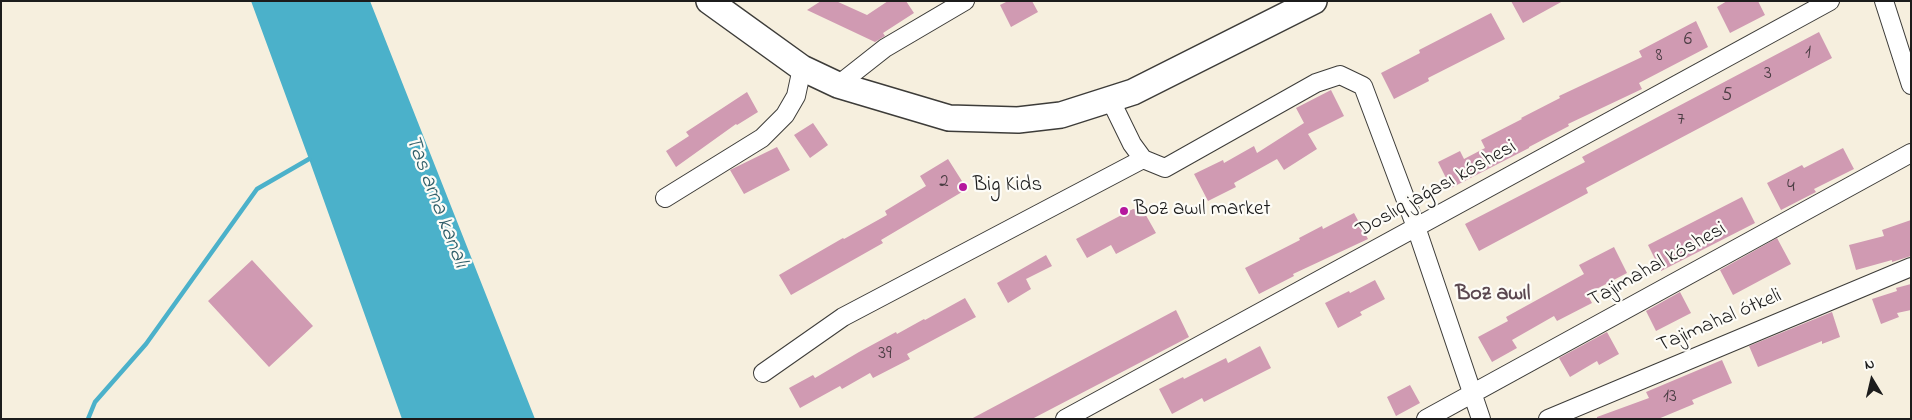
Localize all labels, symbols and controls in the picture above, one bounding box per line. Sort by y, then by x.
house number: 6 [1684,30,1692,52]
house number: 1 [1805,43,1811,65]
house number: 8 [1655,46,1663,68]
house number: 3 [1764,64,1772,86]
house number: 5 [1722,86,1732,108]
house number: 7 [1677,110,1685,132]
water label: Tas arna kanalı [398,132,472,272]
street label: Doslıq jaǵası kóshesi [1353,136,1521,244]
house number: 2 [939,172,949,194]
place label: Big Kids [973,174,1042,200]
house number: 4 [1787,177,1795,199]
marker: Big Kids [957,181,969,193]
place label: Boz awıl market [1134,198,1271,224]
marker: Boz awıl market [1118,205,1130,217]
street label: Tajimahal kóshesi [1585,218,1731,314]
district label: Boz awıl [1456,282,1530,308]
street label: Tajimahal ótkeli [1654,284,1786,360]
house number: 39 [878,344,892,366]
text: N [1863,354,1876,376]
north arrow [1847,355,1897,405]
house number: 13 [1663,387,1677,409]

